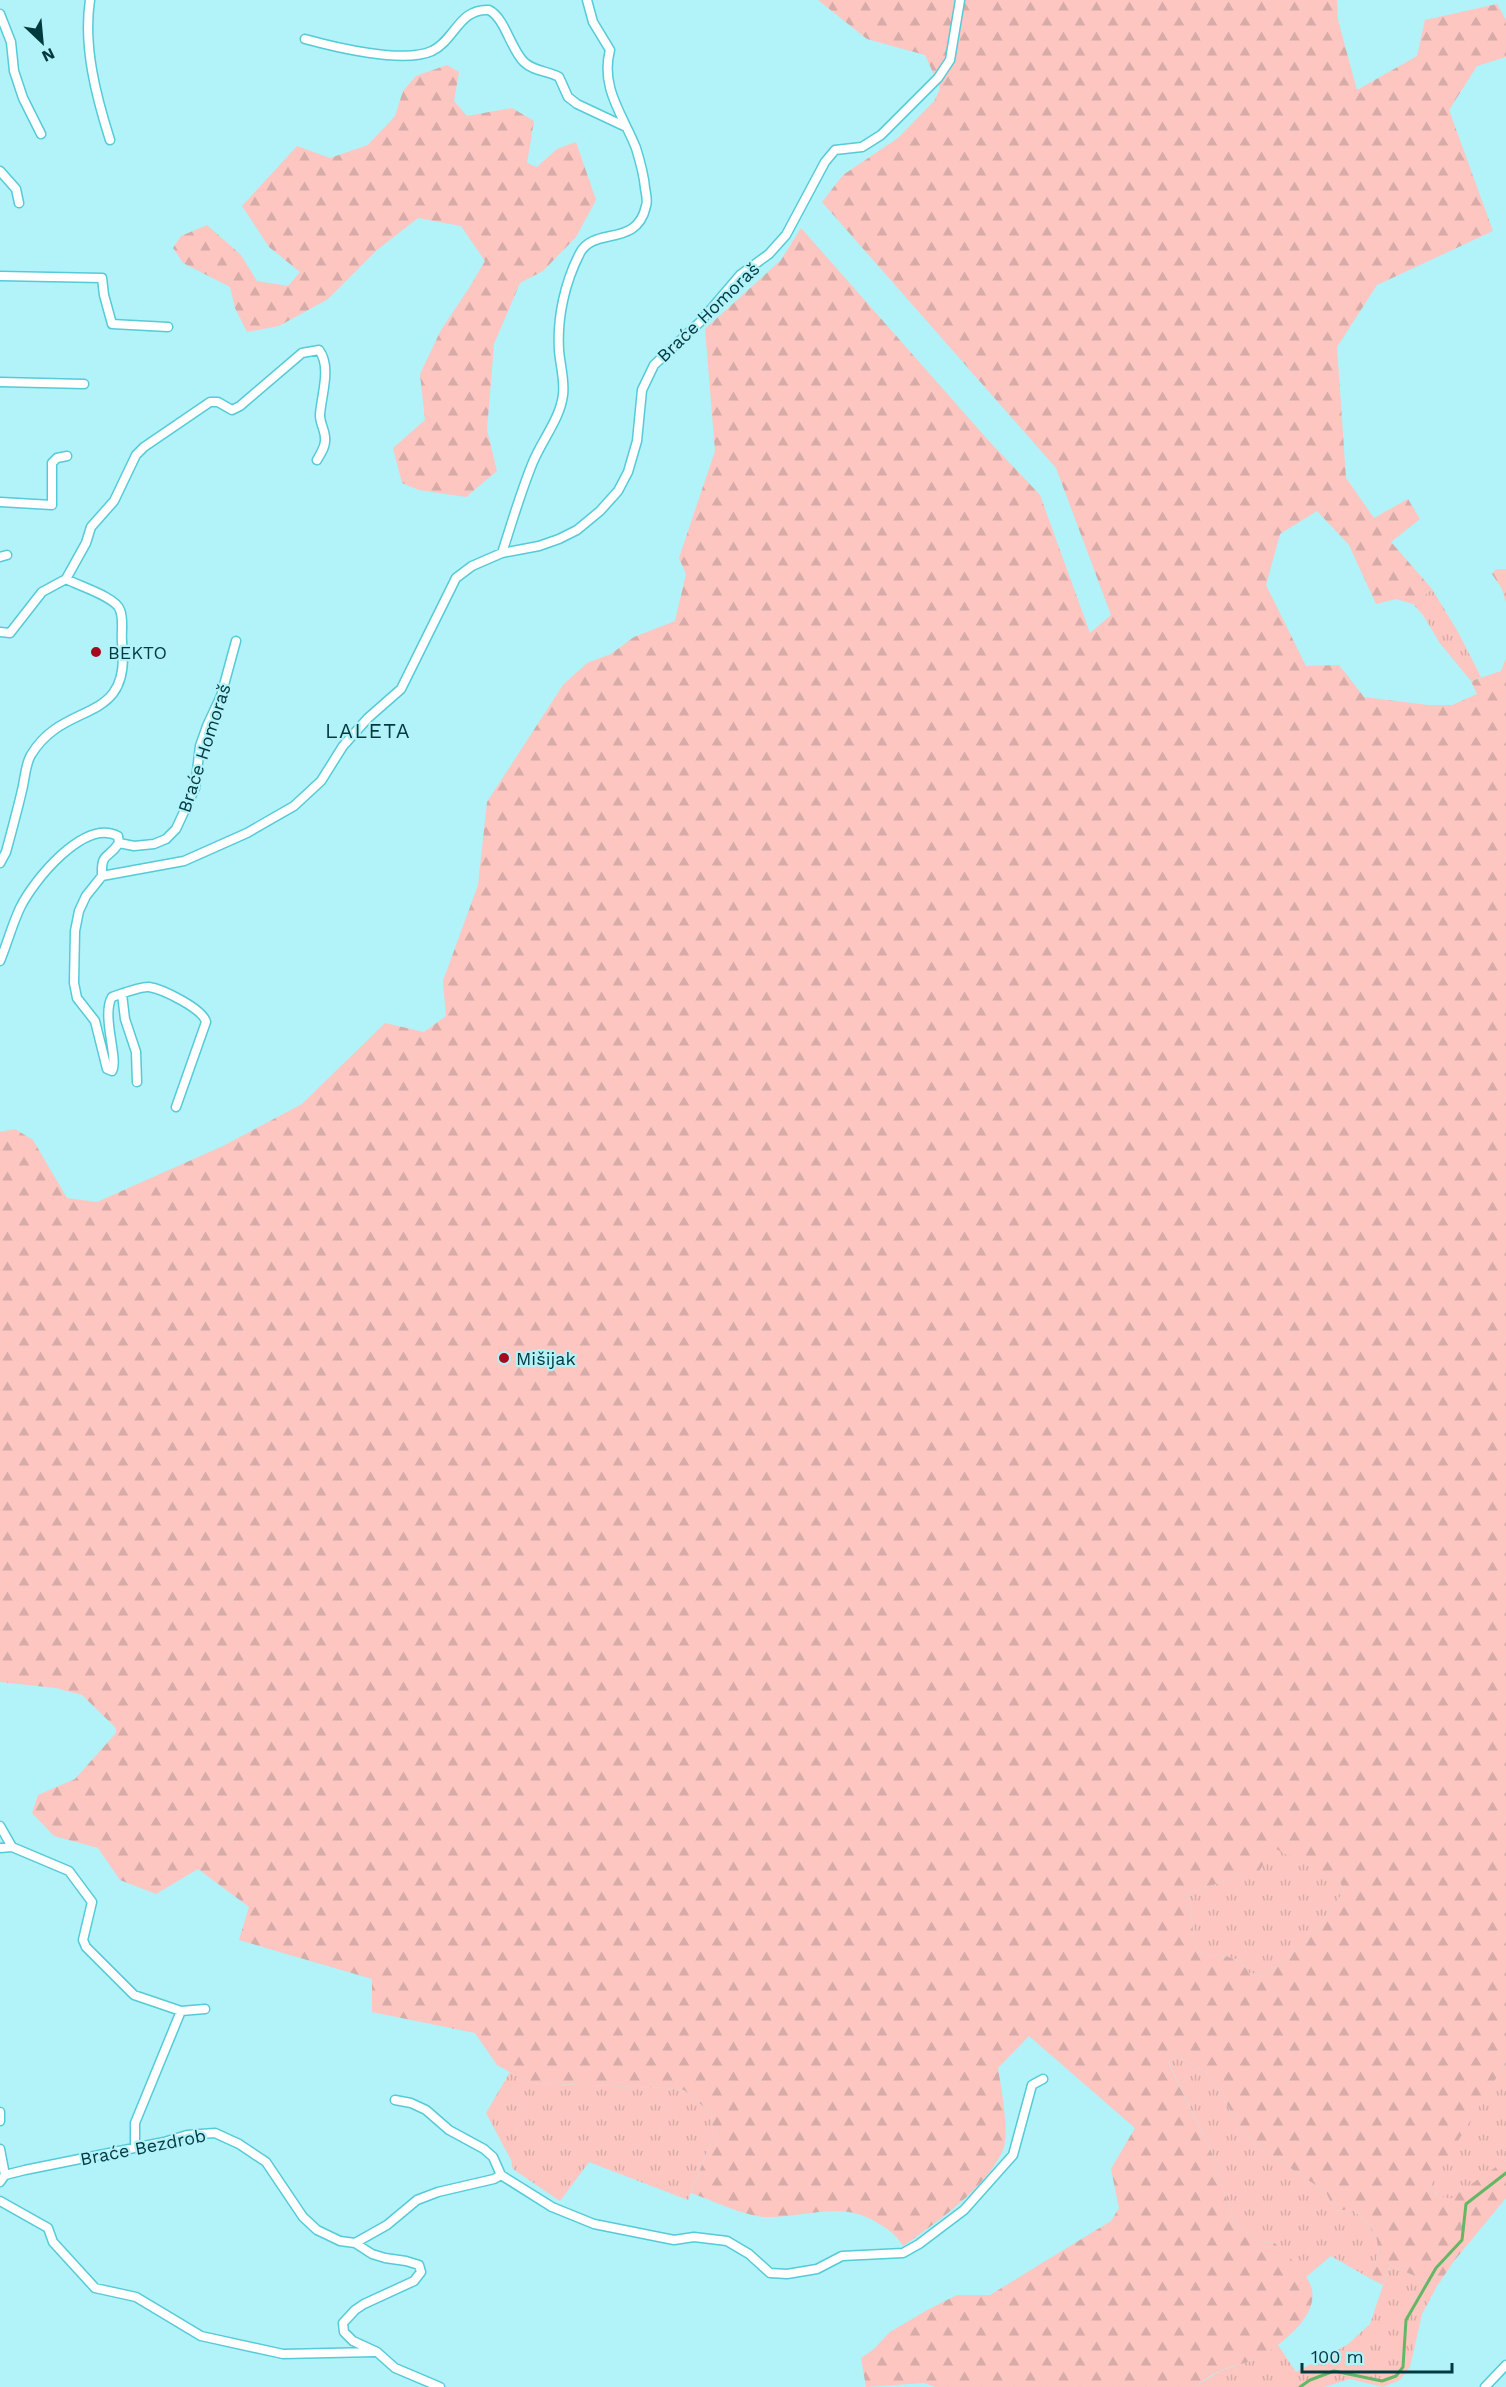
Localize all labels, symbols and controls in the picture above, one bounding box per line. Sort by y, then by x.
north arrow [12,12,72,72]
text: N [39,44,58,66]
street label: Braće Homoraš [652,258,764,366]
place label: BEKTO [108,642,167,663]
marker: BEKTO [89,645,103,659]
street label: Braće Homoraš [173,681,235,815]
district label: LALETA [325,718,411,743]
place label: Mišijak [516,1348,576,1369]
marker: Mišijak [497,1351,511,1365]
street label: Braće Bezdrob [78,2125,208,2169]
scale bar [1302,2336,1452,2374]
text: 100 m [1311,2346,1364,2367]

